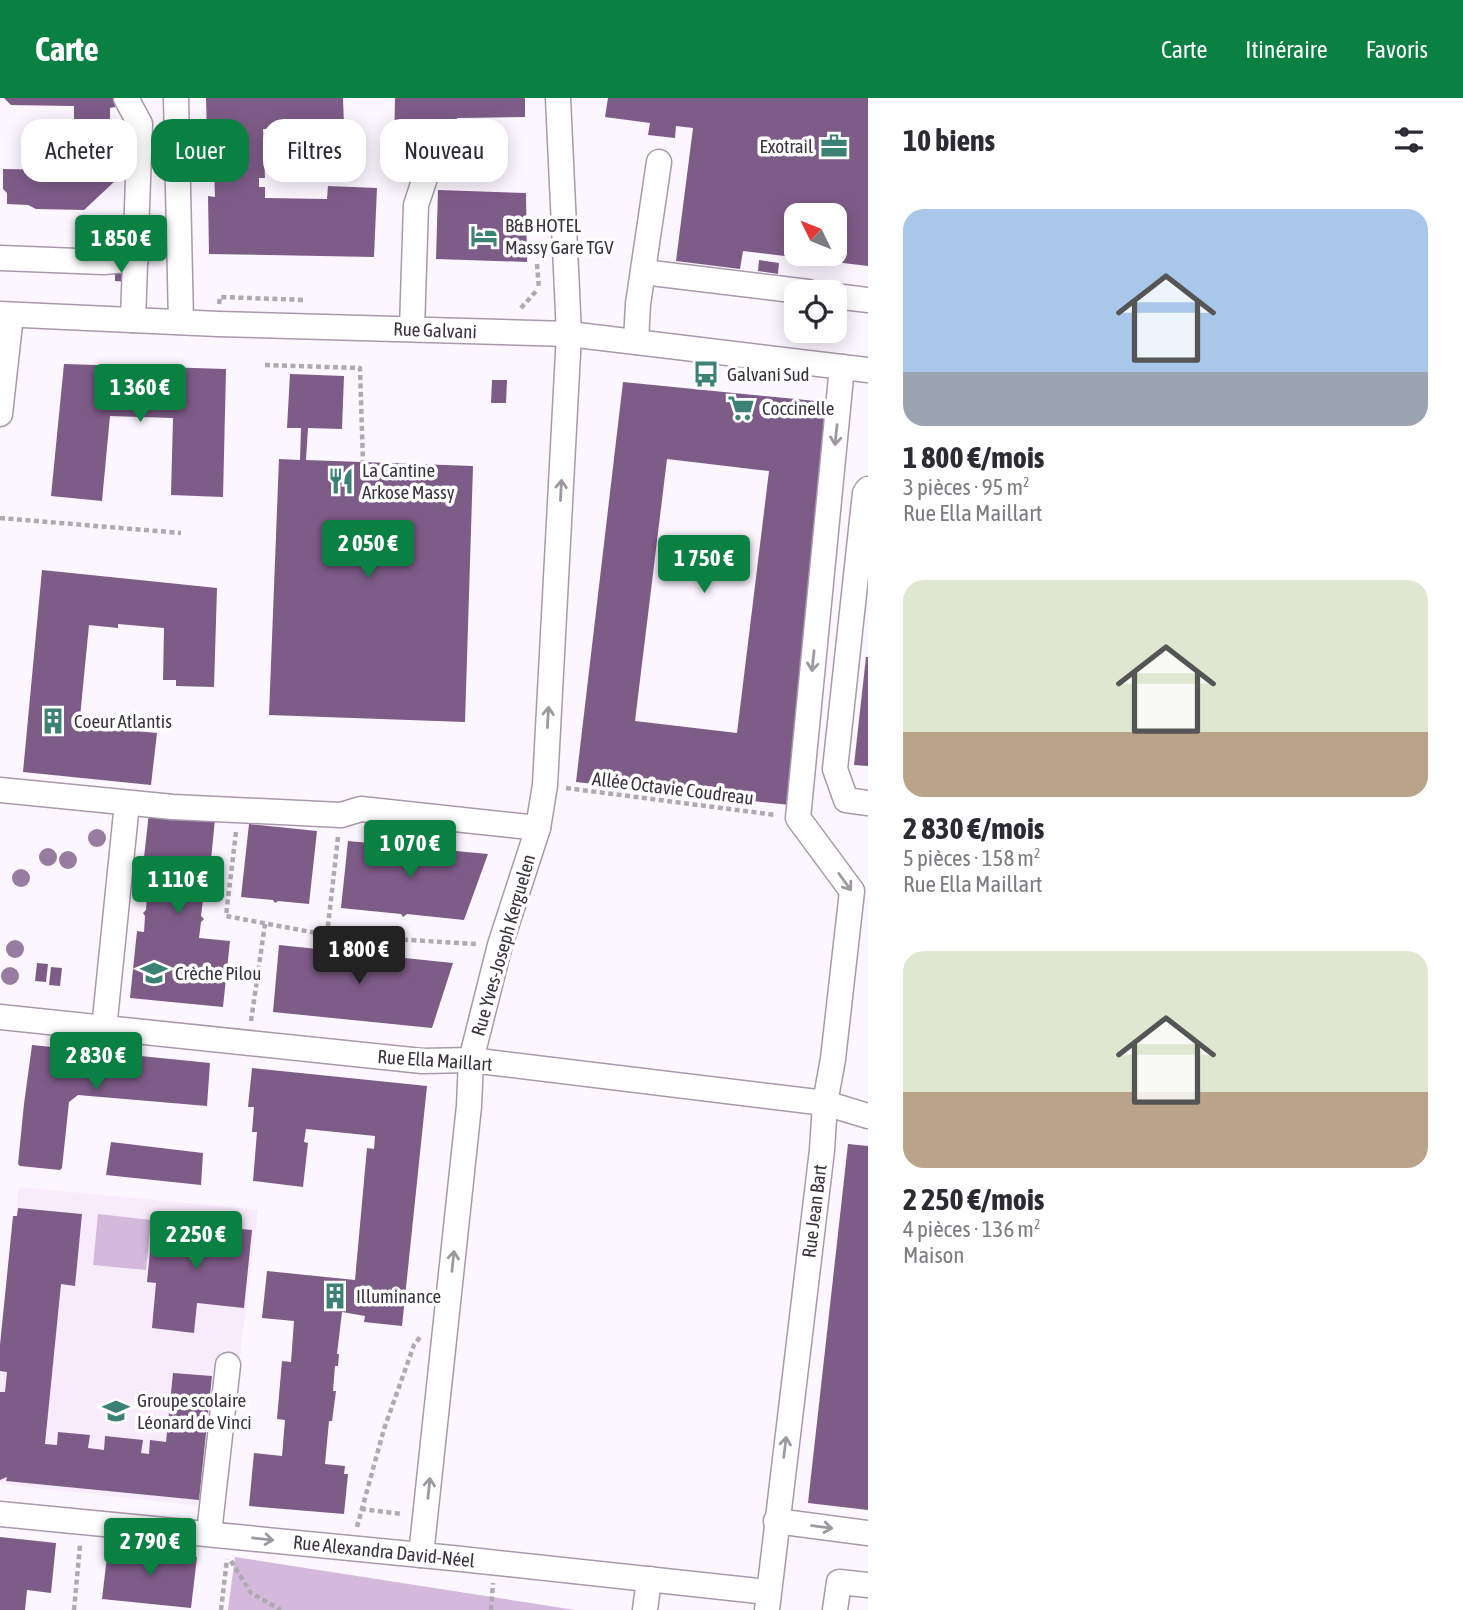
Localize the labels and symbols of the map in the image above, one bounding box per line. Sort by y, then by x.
office icon: Exotrail [819,131,849,161]
place label: Exotrail [760,135,813,157]
north arrow [784,203,847,266]
place label: B&B HOTEL Massy Gare TGV [505,214,614,258]
pin: 1 850 € [56,216,186,275]
hotel icon: B&B HOTEL Massy Gare TGV [469,221,499,251]
street label: Rue Galvani [393,318,477,342]
bus stop icon: Galvani Sud [691,359,721,389]
place label: Galvani Sud [727,363,810,385]
pin: 1 360 € [75,364,205,424]
supermarket icon: Coccinelle [726,393,756,423]
place label: Coccinelle [762,397,834,419]
one-way arrow [829,423,842,445]
place label: La Cantine Arkose Massy [362,459,455,503]
restaurant icon: La Cantine Arkose Massy [326,466,356,496]
one-way arrow [554,478,567,501]
pin: 2 050 € [303,520,433,580]
pin: 1 750 € [639,536,769,595]
one-way arrow [807,649,820,672]
building icon: Coeur Atlantis [38,706,68,736]
one-way arrow [542,706,555,729]
place label: Coeur Atlantis [74,710,172,732]
street label: Allée Octavie Coudreau [591,767,755,809]
pin: 1 070 € [345,820,475,880]
street label: Rue Yves-Joseph Kerguelen [467,852,539,1038]
pin: 1 110 € [113,856,243,916]
one-way arrow [838,872,852,891]
pin: 1 800 € [294,926,424,986]
school or university icon: Crèche Pilou [139,958,169,988]
place label: Crèche Pilou [175,962,261,984]
pin: 2 830 € [31,1032,161,1092]
street label: Rue Ella Maillart [377,1045,493,1075]
street label: Rue Jean Bart [797,1163,831,1259]
pin: 2 250 € [131,1212,261,1271]
one-way arrow [447,1251,460,1273]
building icon: Illuminance [320,1281,350,1311]
place label: Illuminance [356,1285,441,1307]
place label: Groupe scolaire Léonard de Vinci [137,1389,252,1433]
school or university icon: Groupe scolaire Léonard de Vinci [101,1396,131,1426]
one-way arrow [779,1436,792,1459]
one-way arrow [423,1477,436,1500]
pin: 2 790 € [85,1518,215,1578]
one-way arrow [810,1521,833,1534]
street label: Rue Alexandra David-Néel [292,1531,476,1571]
one-way arrow [251,1533,274,1546]

